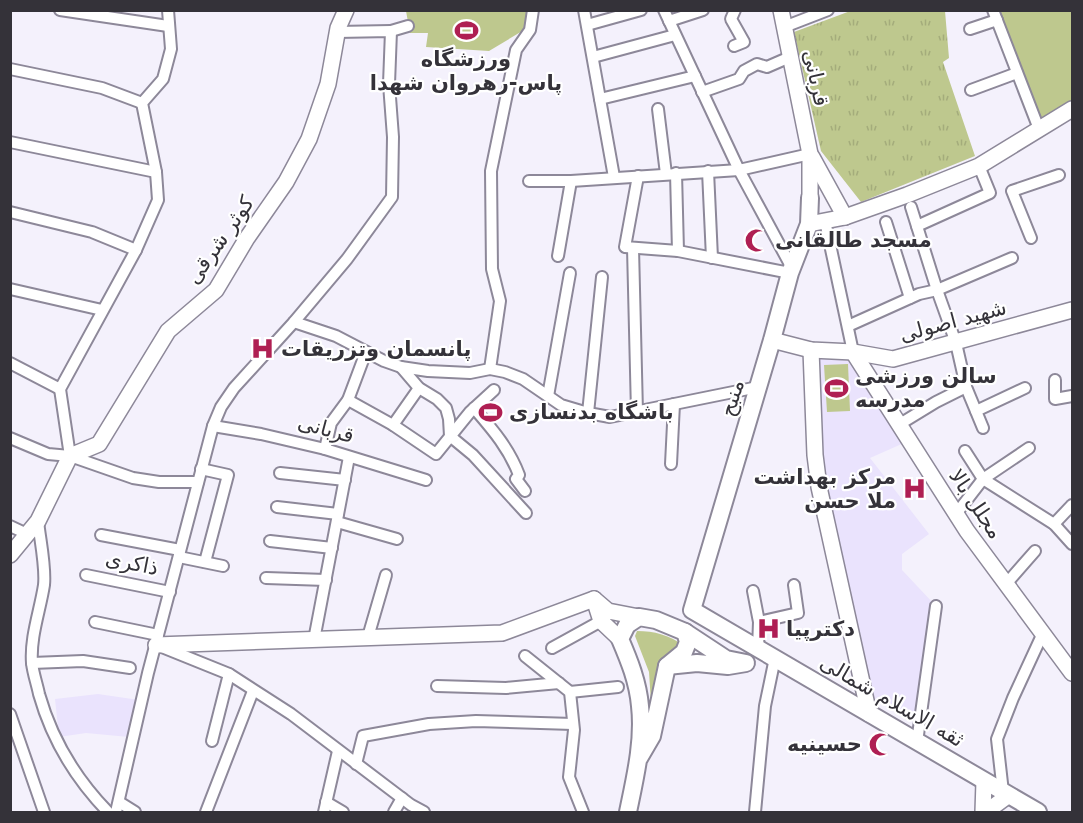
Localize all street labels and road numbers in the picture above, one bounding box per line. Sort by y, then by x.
street label: قربانی [798,48,834,108]
street label: کوثر شرقی [181,191,259,289]
street label: شهید اصولی [897,295,1009,347]
street label: منبح [715,377,749,419]
street label: قربانی [295,410,357,448]
street label: مجلل بالا [944,465,1008,543]
street label: ذاکری [104,546,160,580]
street label: ثقه الاسلام شمالی [816,650,968,752]

